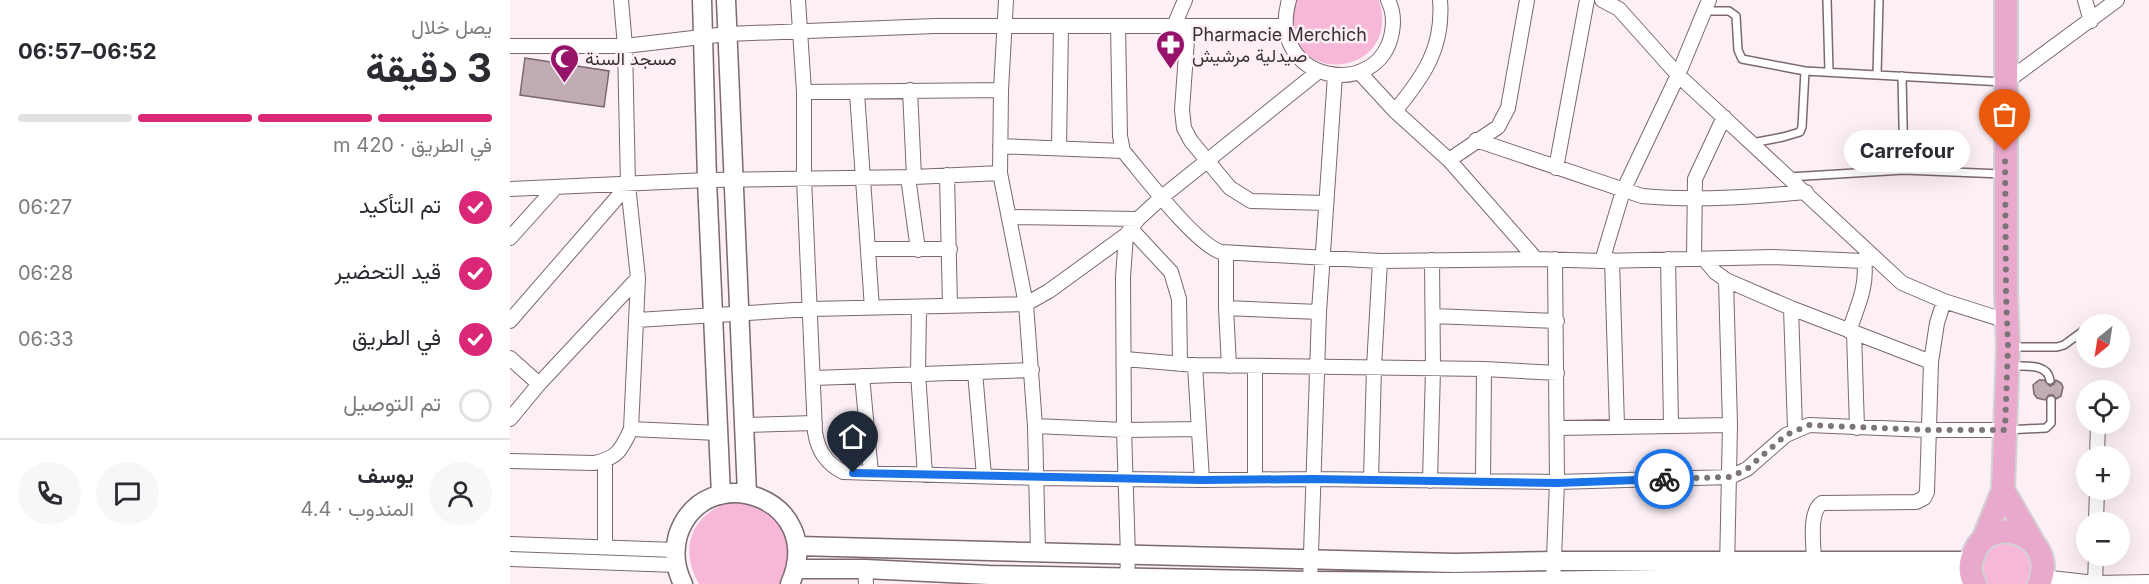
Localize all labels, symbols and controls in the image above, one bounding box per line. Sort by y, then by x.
text: يصل خلال [411,15,492,39]
place label: Pharmacie Merchich صيدلية مرشيش [1192,24,1367,67]
pharmacy icon: Pharmacie Merchich صيدلية مرشيش [1155,28,1187,70]
text: 06:52–06:57 [18,38,157,64]
mosque icon: مسجد السنة [548,42,580,84]
text: 3 دقيقة [366,44,492,91]
place label: مسجد السنة [585,48,677,69]
pin [1979,89,2030,151]
icon: bag [1988,98,2021,131]
callout: Carrefour [1843,130,1969,172]
text: في الطريق · 420 m [333,133,492,157]
text: Carrefour [1860,139,1954,163]
icon: check [459,191,492,224]
text: تم التأكيد [359,192,441,218]
text: 06:27 [18,195,72,219]
icon: check [459,257,492,290]
text: قيد التحضير [335,258,441,284]
text: 06:28 [18,261,73,285]
north arrow [2076,314,2130,368]
map controls [2076,314,2130,566]
icon: check [459,323,492,356]
text: في الطريق [352,324,441,350]
text: 06:33 [18,327,74,351]
button: locate [2076,380,2130,434]
text: تم التوصيل [343,390,441,416]
pin [827,411,878,473]
icon: home [836,420,869,453]
button: + [2076,446,2130,500]
courier [1634,449,1694,509]
button: phone [18,462,81,525]
button: chat [96,462,159,525]
text: يوسف [358,462,414,488]
button: person [429,462,492,525]
icon: bike [1648,463,1681,496]
text: المندوب · 4.4 [300,497,414,521]
button: − [2076,512,2130,566]

